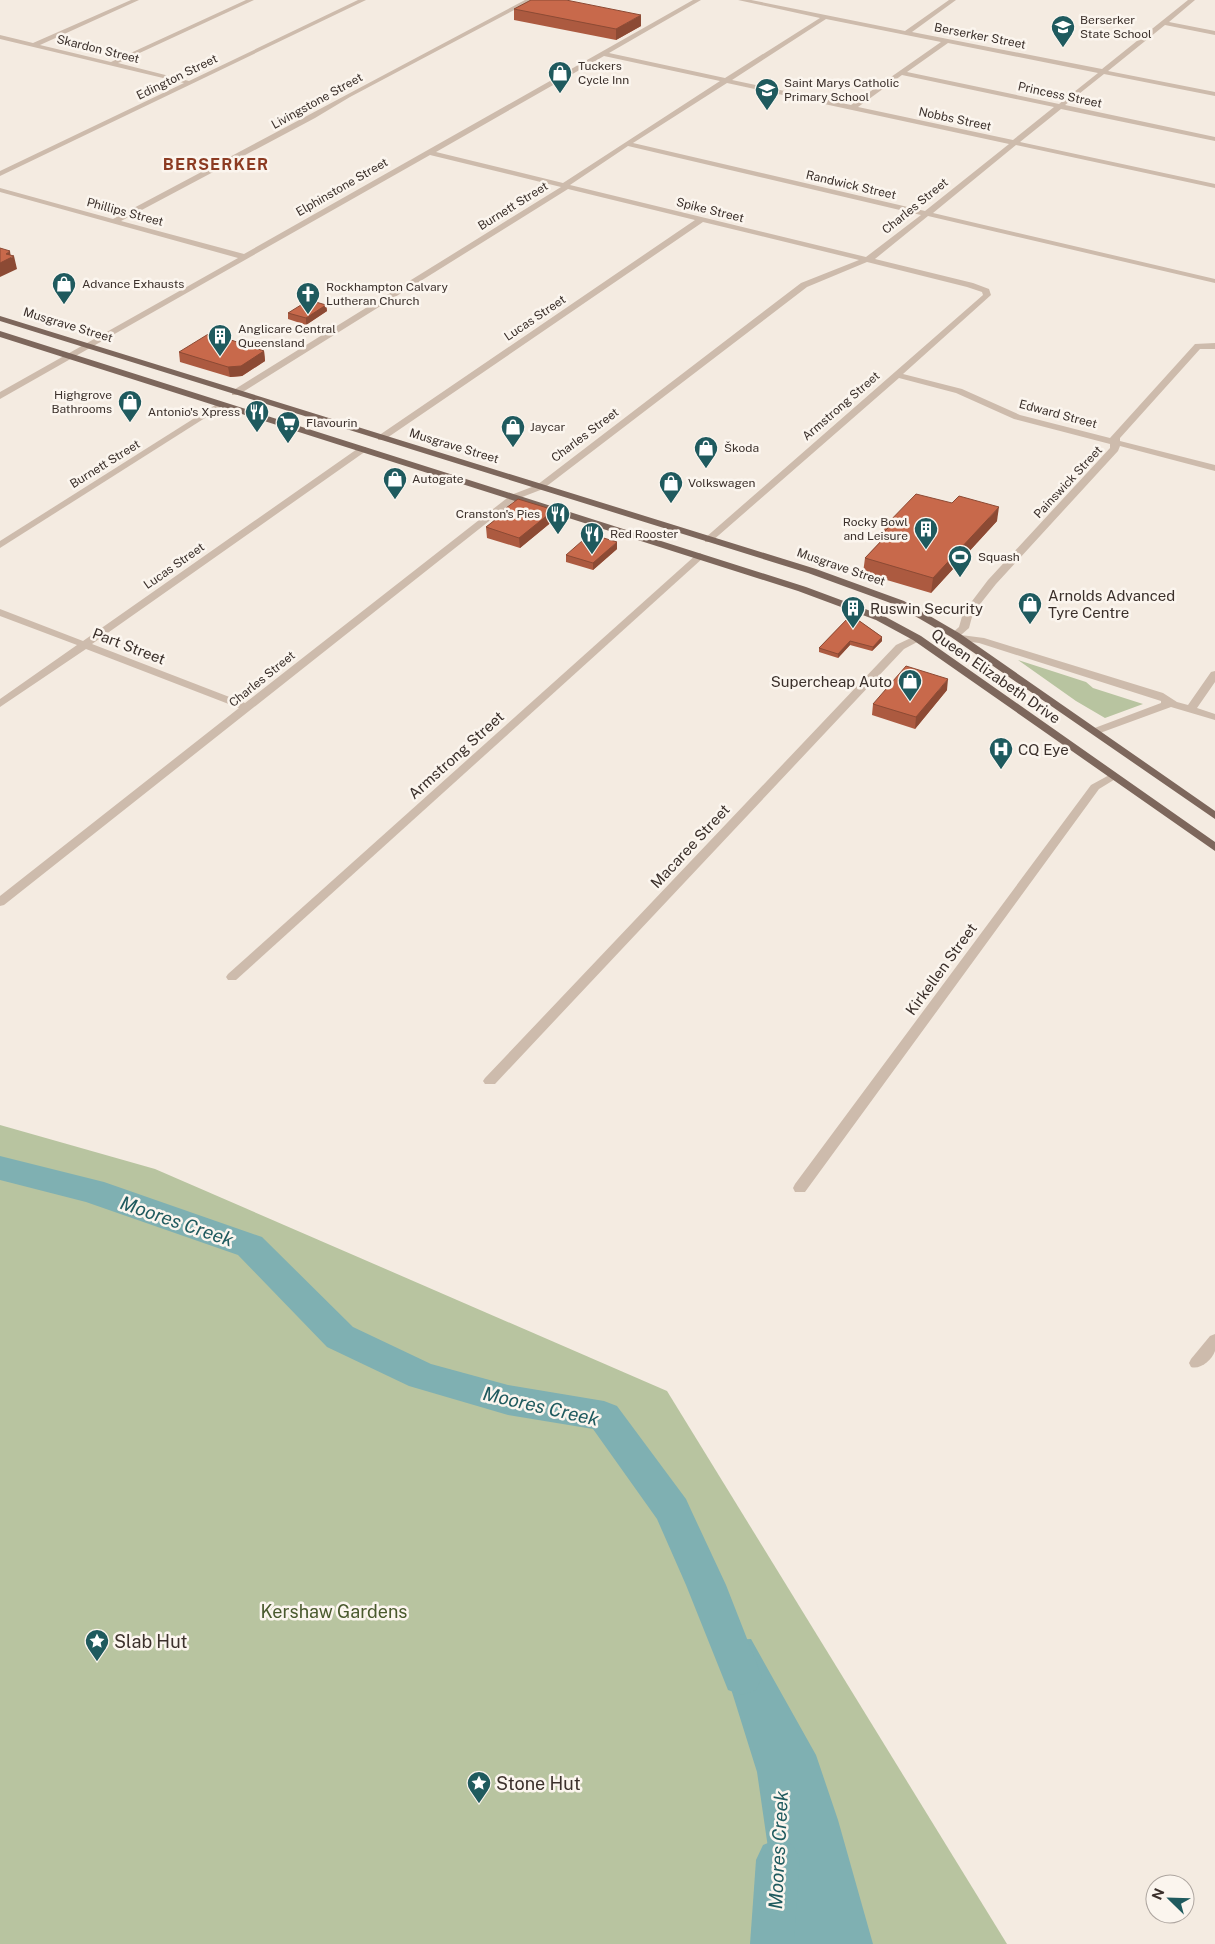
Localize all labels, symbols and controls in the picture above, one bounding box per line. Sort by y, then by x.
place label: Berserker State School [1080,13,1152,41]
school or university icon: Berserker State School [1050,14,1076,48]
street label: Berserker Street [933,20,1027,52]
street label: Skardon Street [55,32,141,66]
street label: Edington Street [134,51,220,103]
place label: Tuckers Cycle Inn [578,59,629,87]
shop icon: Tuckers Cycle Inn [547,60,573,94]
street label: Livingstone Street [269,70,365,132]
place label: Saint Marys Catholic Primary School [784,76,899,104]
school or university icon: Saint Marys Catholic Primary School [754,77,780,111]
street label: Princess Street [1017,79,1104,111]
street label: Nobbs Street [917,104,993,134]
district label: BERSERKER [163,155,269,174]
street label: Elphinstone Street [294,155,391,219]
street label: Randwick Street [805,168,898,202]
street label: Charles Street [879,175,951,237]
street label: Burnett Street [475,179,551,233]
street label: Phillips Street [85,195,165,229]
street label: Spike Street [675,195,746,225]
shop icon: Advance Exhausts [51,271,77,305]
place label: Advance Exhausts [82,277,184,291]
place label: Rockhampton Calvary Lutheran Church [326,280,448,308]
church icon: Rockhampton Calvary Lutheran Church [295,281,321,315]
street label: Lucas Street [502,292,569,344]
street label: Musgrave Street [22,305,115,345]
place label: Anglicare Central Queensland [238,322,336,350]
building icon: Anglicare Central Queensland [207,323,233,357]
street label: Armstrong Street [799,368,883,443]
place label: Highgrove Bathrooms [51,388,112,416]
shop icon: Highgrove Bathrooms [117,389,143,423]
street label: Edward Street [1017,397,1099,431]
restaurant icon: Antonio's Xpress [244,399,270,433]
place label: Antonio's Xpress [148,405,240,419]
street label: Charles Street [549,405,622,465]
supermarket icon: Flavourin [275,410,301,444]
shop icon: Jaycar [500,414,526,448]
place label: Flavourin [306,416,358,430]
place label: Jaycar [530,420,565,434]
street label: Musgrave Street [408,426,501,466]
shop icon: Škoda [693,435,719,469]
street label: Burnett Street [67,437,143,491]
place label: Škoda [724,441,759,455]
street label: Painswick Street [1031,443,1105,521]
shop icon: Autogate [382,466,408,500]
shop icon: Volkswagen [658,470,684,504]
place label: Autogate [412,472,464,486]
place label: Volkswagen [688,476,755,490]
restaurant icon: Cranston's Pies [545,501,571,535]
place label: Cranston's Pies [456,507,540,521]
place label: Rocky Bowl and Leisure [843,515,908,543]
building icon: Rocky Bowl and Leisure [913,516,939,550]
restaurant icon: Red Rooster [579,521,605,555]
place label: Red Rooster [610,527,678,541]
street label: Lucas Street [141,540,207,592]
sports icon: Squash [947,544,973,578]
street label: Musgrave Street [795,545,887,589]
place label: Squash [978,550,1020,564]
place label: Arnolds Advanced Tyre Centre [1048,587,1175,621]
shop icon: Arnolds Advanced Tyre Centre [1017,591,1043,625]
building icon: Ruswin Security [840,595,866,629]
place label: Ruswin Security [870,600,983,617]
street label: Part Street [90,624,168,668]
street label: Queen Elizabeth Drive [928,625,1064,727]
street label: Charles Street [226,648,298,710]
shop icon: Supercheap Auto [897,668,923,702]
place label: Supercheap Auto [771,673,892,690]
street label: Armstrong Street [405,708,507,802]
hospital icon: CQ Eye [988,736,1014,770]
place label: CQ Eye [1018,741,1069,758]
street label: Macaree Street [647,801,733,891]
street label: Kirkellen Street [902,920,980,1018]
water label: Moores Creek [117,1191,237,1251]
water label: Moores Creek [481,1382,602,1430]
park label: Kershaw Gardens [261,1601,407,1622]
place icon: Slab Hut [84,1628,110,1662]
place label: Slab Hut [114,1631,188,1652]
place icon: Stone Hut [466,1770,492,1804]
place label: Stone Hut [496,1773,581,1794]
water label: Moores Creek [764,1790,792,1910]
north arrow [1145,1874,1195,1924]
text: N [1149,1886,1168,1902]

